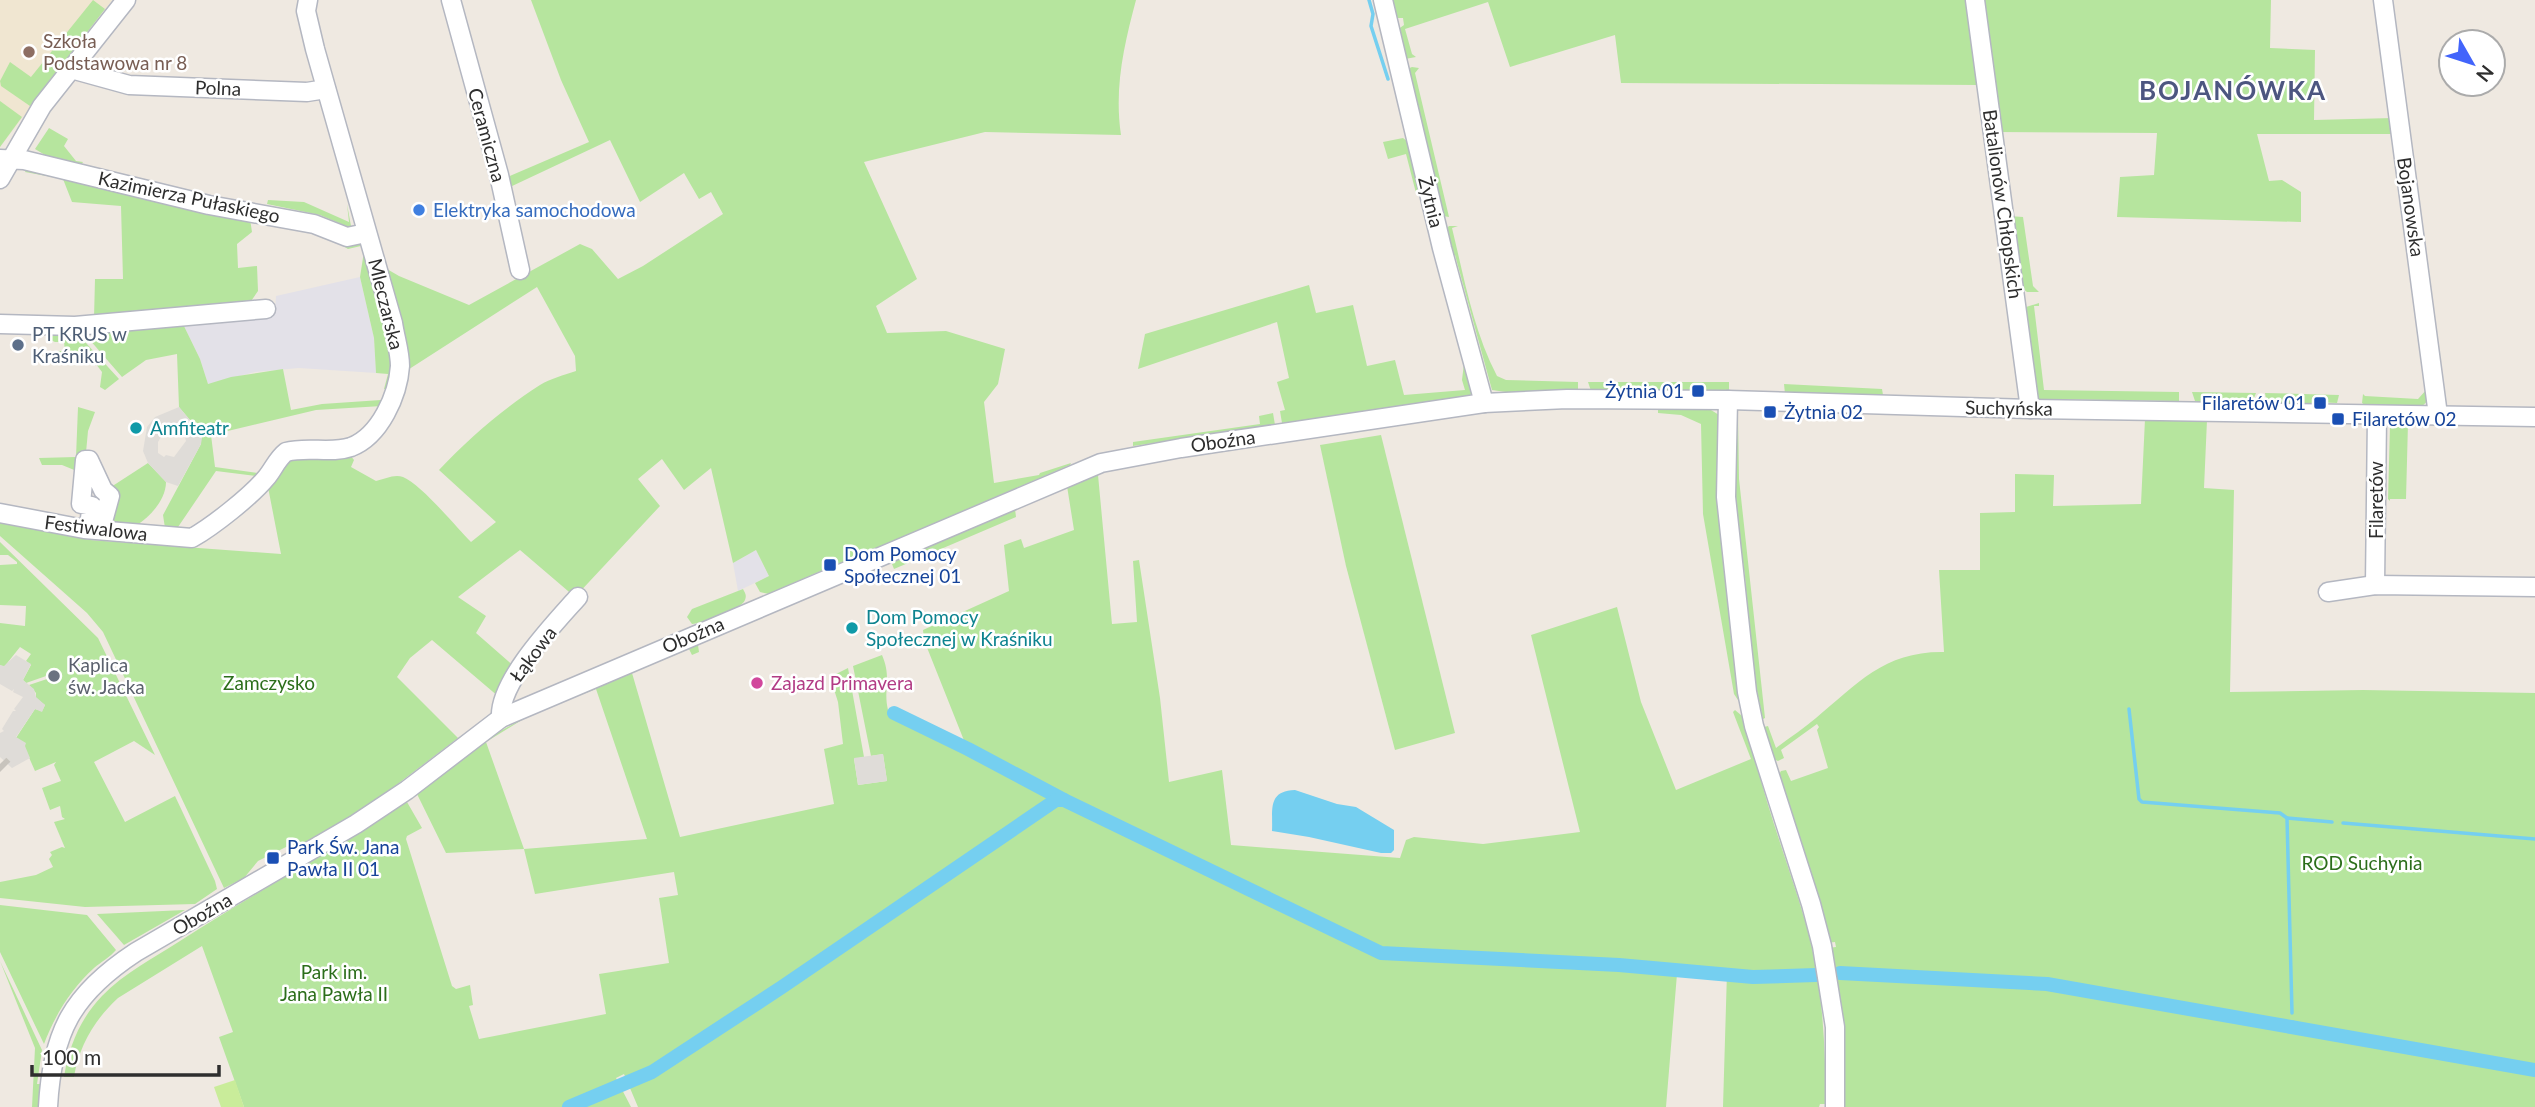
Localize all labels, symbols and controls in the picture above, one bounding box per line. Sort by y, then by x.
north arrow [2437,28,2507,98]
place label: Szkoła Podstawowa nr 8 [43,29,187,74]
marker: Szkoła Podstawowa nr 8 [21,44,37,60]
text: N [2472,61,2499,87]
district label: BOJANÓWKA [2139,74,2327,106]
street label: Polna [195,75,242,100]
street label: Ceramiczna [464,85,511,185]
street label: Batalionów Chłopskich [1979,108,2028,300]
street label: Bojanowska [2393,156,2430,258]
street label: Kazimierza Pułaskiego [96,166,282,227]
street label: Żytnia [1414,174,1449,230]
place label: Elektryka samochodowa [433,198,636,221]
marker: Elektryka samochodowa [411,202,427,218]
street label: Mleczarska [364,256,409,352]
place label: PT KRUS w Kraśniku [32,322,127,367]
marker: PT KRUS w Kraśniku [10,337,26,353]
place label: Żytnia 01 [1605,379,1684,402]
marker: Żytnia 01 [1690,383,1706,399]
place label: Filaretów 01 [2201,391,2306,414]
street label: Suchyńska [1965,395,2053,420]
marker: Filaretów 01 [2312,395,2328,411]
place label: Żytnia 02 [1784,400,1863,423]
marker: Żytnia 02 [1762,404,1778,420]
place label: Filaretów 02 [2352,407,2457,430]
marker: Filaretów 02 [2330,411,2346,427]
place label: Amfiteatr [150,416,229,439]
marker: Amfiteatr [128,420,144,436]
street label: Oboźna [1189,425,1257,456]
street label: Filaretów [2364,461,2387,539]
street label: Festiwalowa [43,510,149,545]
place label: Dom Pomocy Społecznej 01 [844,542,961,587]
marker: Dom Pomocy Społecznej 01 [822,557,838,573]
place label: Dom Pomocy Społecznej w Kraśniku [866,605,1053,650]
street label: Oboźna [658,611,727,658]
marker: Dom Pomocy Społecznej w Kraśniku [844,620,860,636]
street label: Łąkowa [504,621,561,686]
place label: Kaplica św. Jacka [68,653,145,698]
marker: Kaplica św. Jacka [46,668,62,684]
park label: Zamczysko [223,671,315,694]
place label: Zajazd Primavera [771,671,913,694]
marker: Zajazd Primavera [749,675,765,691]
place label: Park Św. Jana Pawła II 01 [287,835,399,880]
marker: Park Św. Jana Pawła II 01 [265,850,281,866]
park label: ROD Suchynia [2302,851,2422,874]
street label: Oboźna [168,887,236,940]
park label: Park im. Jana Pawła II [280,960,388,1005]
scale bar [32,1034,219,1078]
text: 100 m [42,1044,101,1069]

